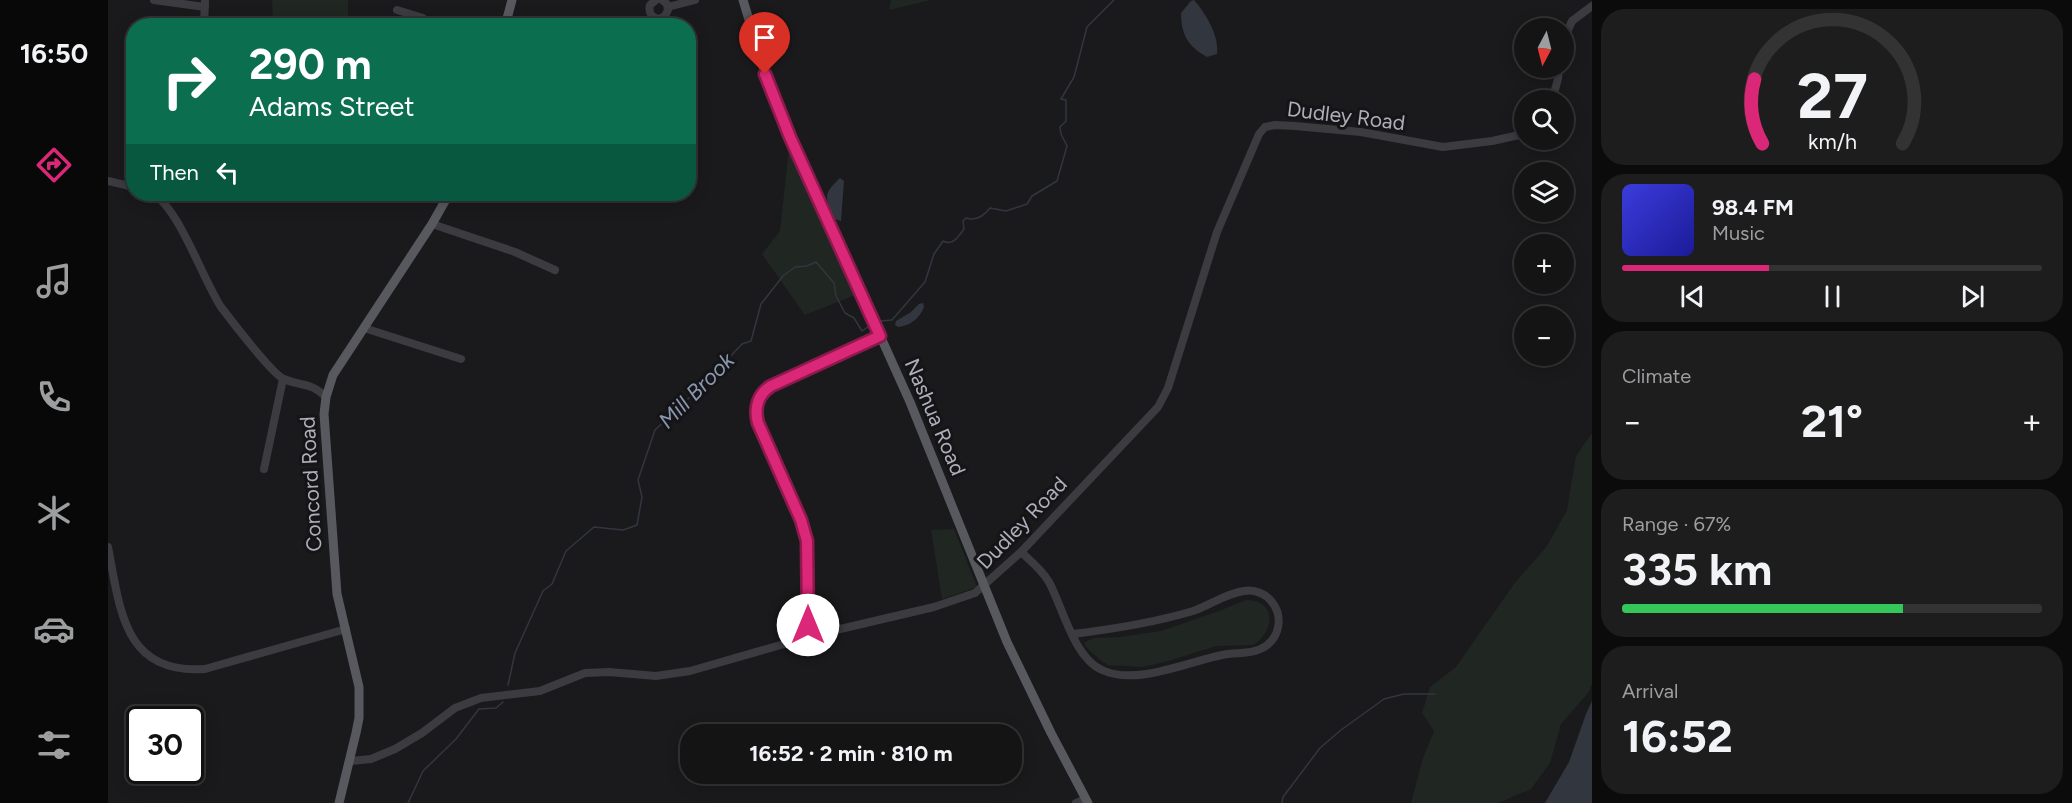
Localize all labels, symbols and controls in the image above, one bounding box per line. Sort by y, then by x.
pin [739,12,790,74]
north arrow [1514,18,1574,78]
map controls [1514,18,1574,366]
icon: arrive [748,21,781,54]
text: 16:50 [20,37,88,70]
text: 290 m [249,39,372,90]
icon: right [150,42,228,120]
text: 27 [1797,59,1867,134]
text: Adams Street [249,90,415,123]
button: search [1514,90,1574,150]
street label: Dudley Road [1286,96,1407,135]
text: km/h [1808,129,1856,154]
icon: directions [33,144,75,186]
icon: left [211,156,244,189]
text: Then [150,159,199,186]
button: layers [1514,162,1574,222]
text: 98.4 FM [1712,194,1794,221]
text: Music [1712,221,1765,245]
button: + [1514,234,1574,294]
icon: music [33,260,75,302]
icon: previous [1676,280,1709,313]
icon: pause [1816,280,1849,313]
icon: next [1956,280,1989,313]
button: − [1514,306,1574,366]
water label: Mill Brook [653,346,741,434]
street label: Nashua Road [900,355,971,479]
text: Climate [1622,364,1691,388]
icon: phone [33,376,75,418]
text: 21° [1801,394,1863,448]
text: − [1622,402,1643,441]
text: + [2021,402,2042,441]
street label: Concord Road [294,416,327,552]
street label: Dudley Road [971,471,1072,574]
icon: climate [33,492,75,534]
text: Range · 67% [1622,512,1731,536]
text: 335 km [1622,542,1772,596]
position arrow [776,593,840,657]
icon: car [33,608,75,650]
text: Arrival [1622,679,1678,703]
speed limit sign: 30 [126,706,204,784]
text: 16:52 [1622,709,1733,763]
icon: filters [33,724,75,766]
text: 16:52 · 2 min · 810 m [749,740,953,767]

